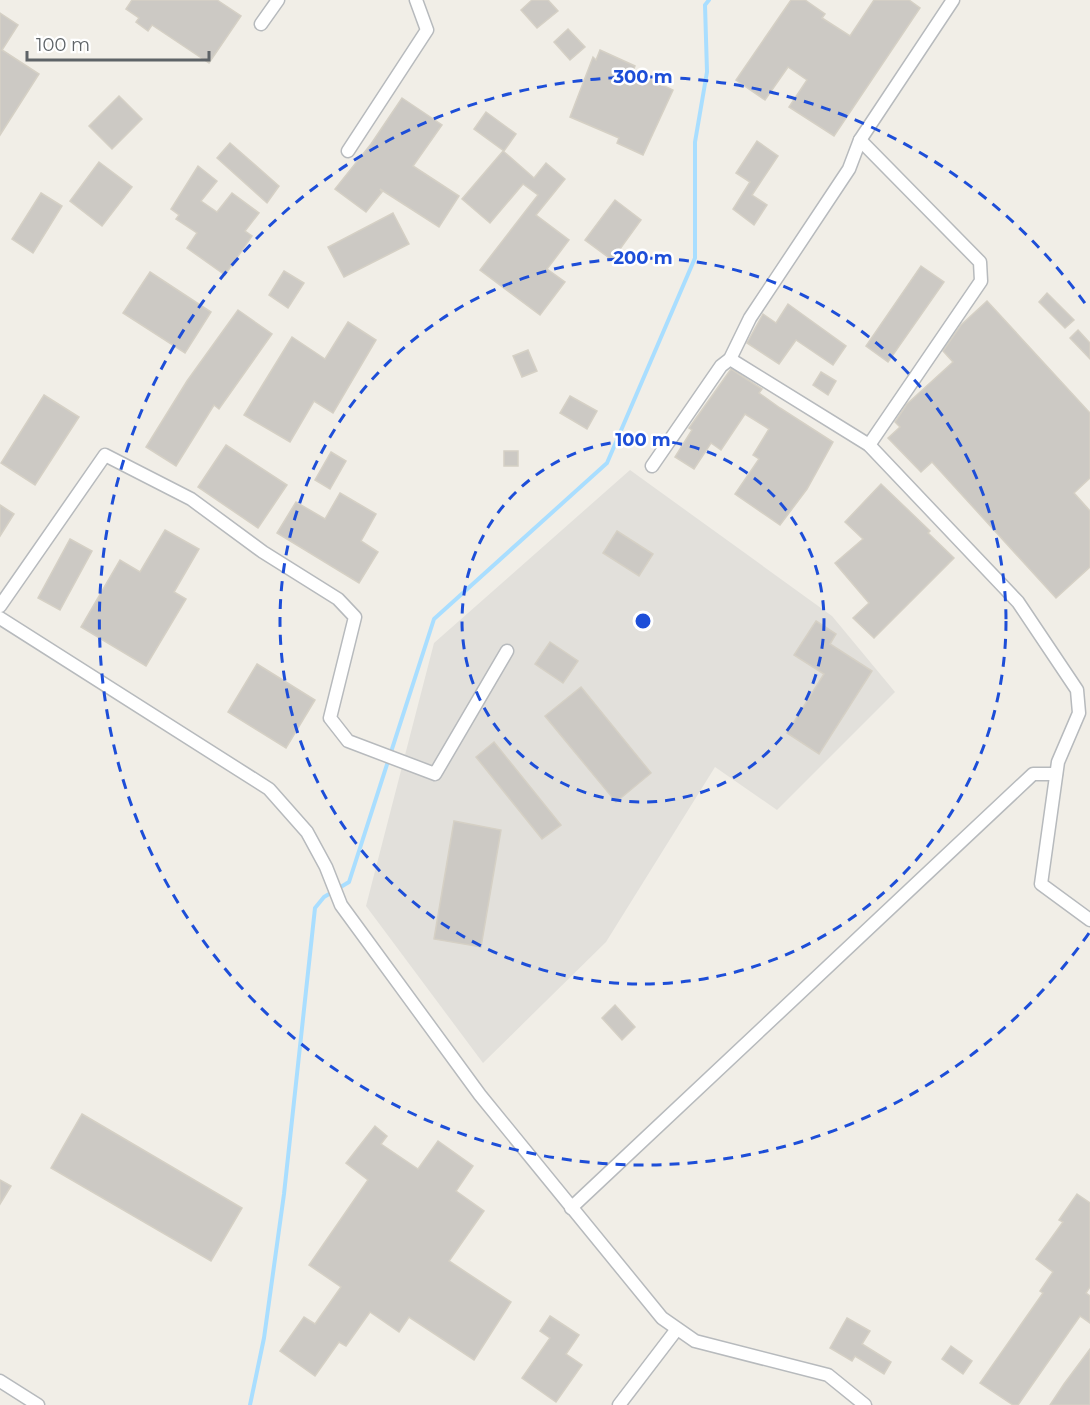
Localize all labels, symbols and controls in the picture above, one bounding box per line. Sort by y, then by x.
scale bar [27,24,208,62]
text: 100 m [36,34,90,56]
text: 300 m [612,66,673,88]
text: 200 m [613,247,673,269]
text: 100 m [615,429,671,451]
centre of rings [633,611,653,631]

